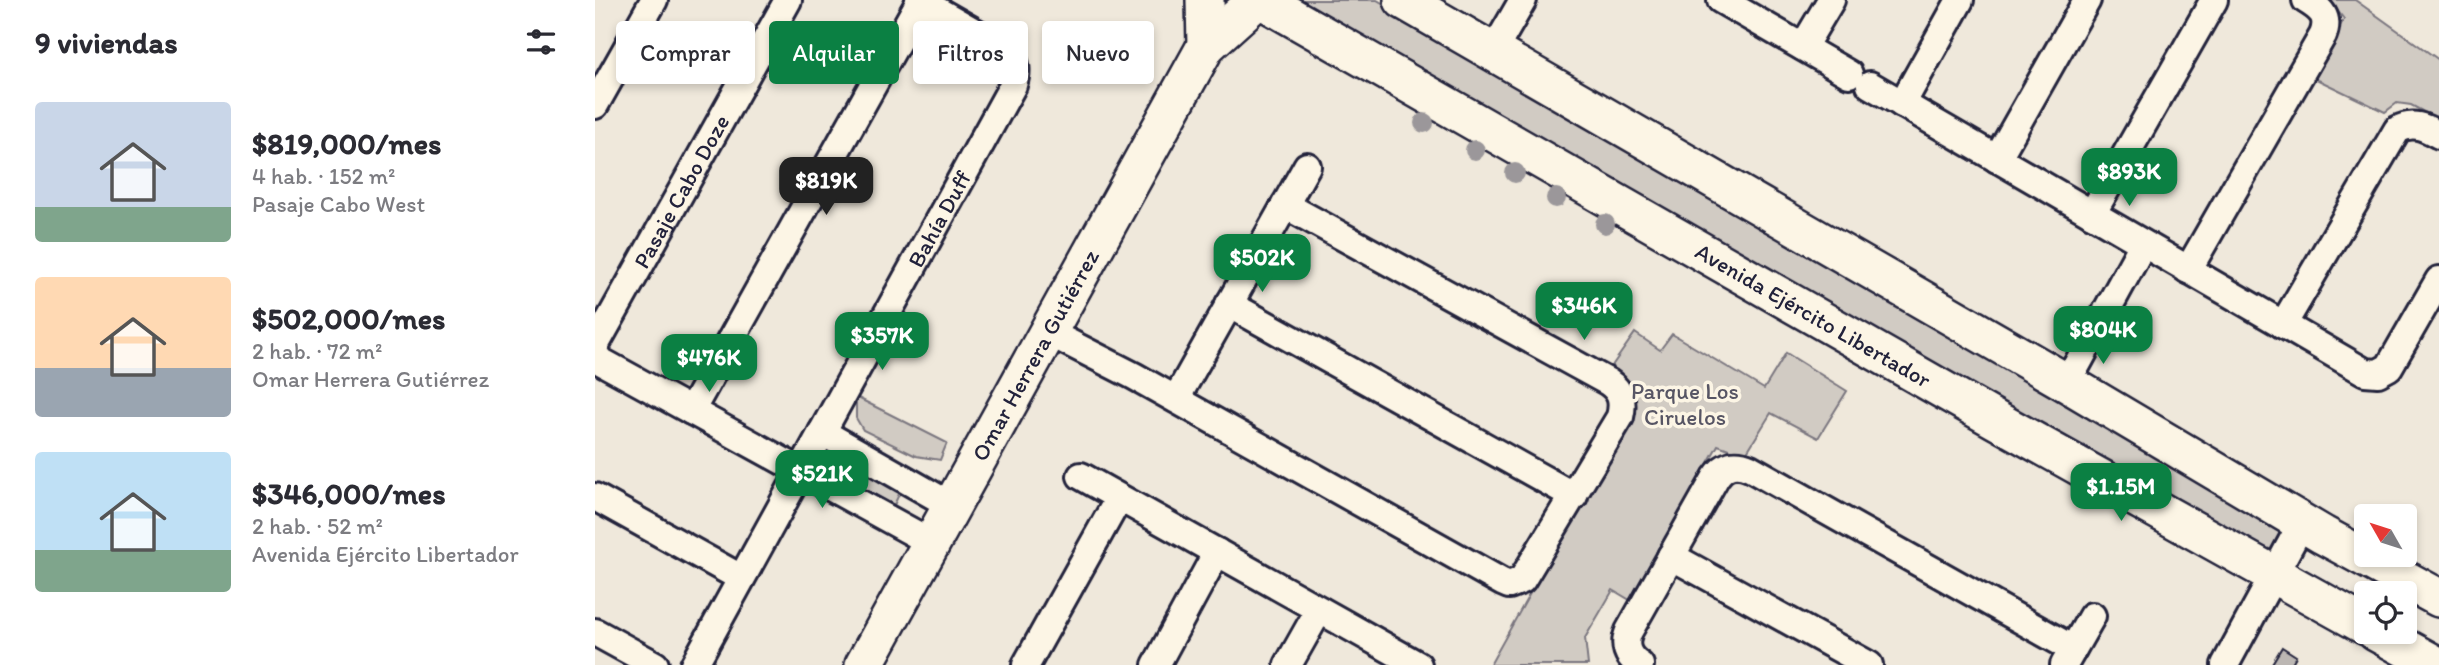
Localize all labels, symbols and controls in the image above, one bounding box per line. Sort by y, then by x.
chip: Comprar [616,21,755,84]
chip: Alquilar [769,21,899,84]
chip: Filtros [913,21,1028,84]
chip: Nuevo [1042,21,1154,84]
icon: filters [522,23,560,61]
text: 9 viviendas [35,24,178,61]
street label: Pasaje Cabo Doze [627,110,735,273]
text: $819,000/mes [252,125,441,162]
icon: home [91,130,175,214]
pin: $893K [2080,148,2178,208]
text: $893K [2097,157,2161,185]
pin: $819K [777,158,875,217]
text: 4 hab. · 152 m² [252,162,395,190]
text: $819K [795,166,857,194]
street label: Bahía Duff [902,166,977,272]
text: Pasaje Cabo West [252,190,425,218]
pin: $502K [1213,234,1311,294]
street label: Avenida Ejército Libertador [1690,237,1936,394]
text: $502K [1230,243,1294,271]
street label: Omar Herrera Gutiérrez [966,244,1105,466]
pin: $346K [1535,282,1633,342]
text: $346K [1552,291,1616,319]
text: $502,000/mes [252,300,445,337]
icon: home [91,305,175,389]
pin: $804K [2054,306,2152,366]
pin: $357K [833,312,931,372]
text: $804K [2070,315,2136,343]
text: $357K [851,321,913,349]
pin: $476K [660,334,758,394]
text: 2 hab. · 72 m² [252,337,382,365]
text: $476K [677,343,741,371]
text: Omar Herrera Gutiérrez [252,365,489,393]
park label: Parque Los Ciruelos [1631,377,1739,431]
pin: $521K [773,450,871,510]
text: $521K [791,459,853,487]
pin: $1.15M [2064,463,2178,523]
text: $1.15M [2087,472,2155,500]
text: $346,000/mes [252,475,446,512]
icon: home [91,480,175,564]
north arrow [2354,504,2417,567]
map controls [2354,504,2417,644]
text: 2 hab. · 52 m² [252,512,383,540]
text: Avenida Ejército Libertador [252,540,519,568]
button: locate [2354,581,2417,644]

